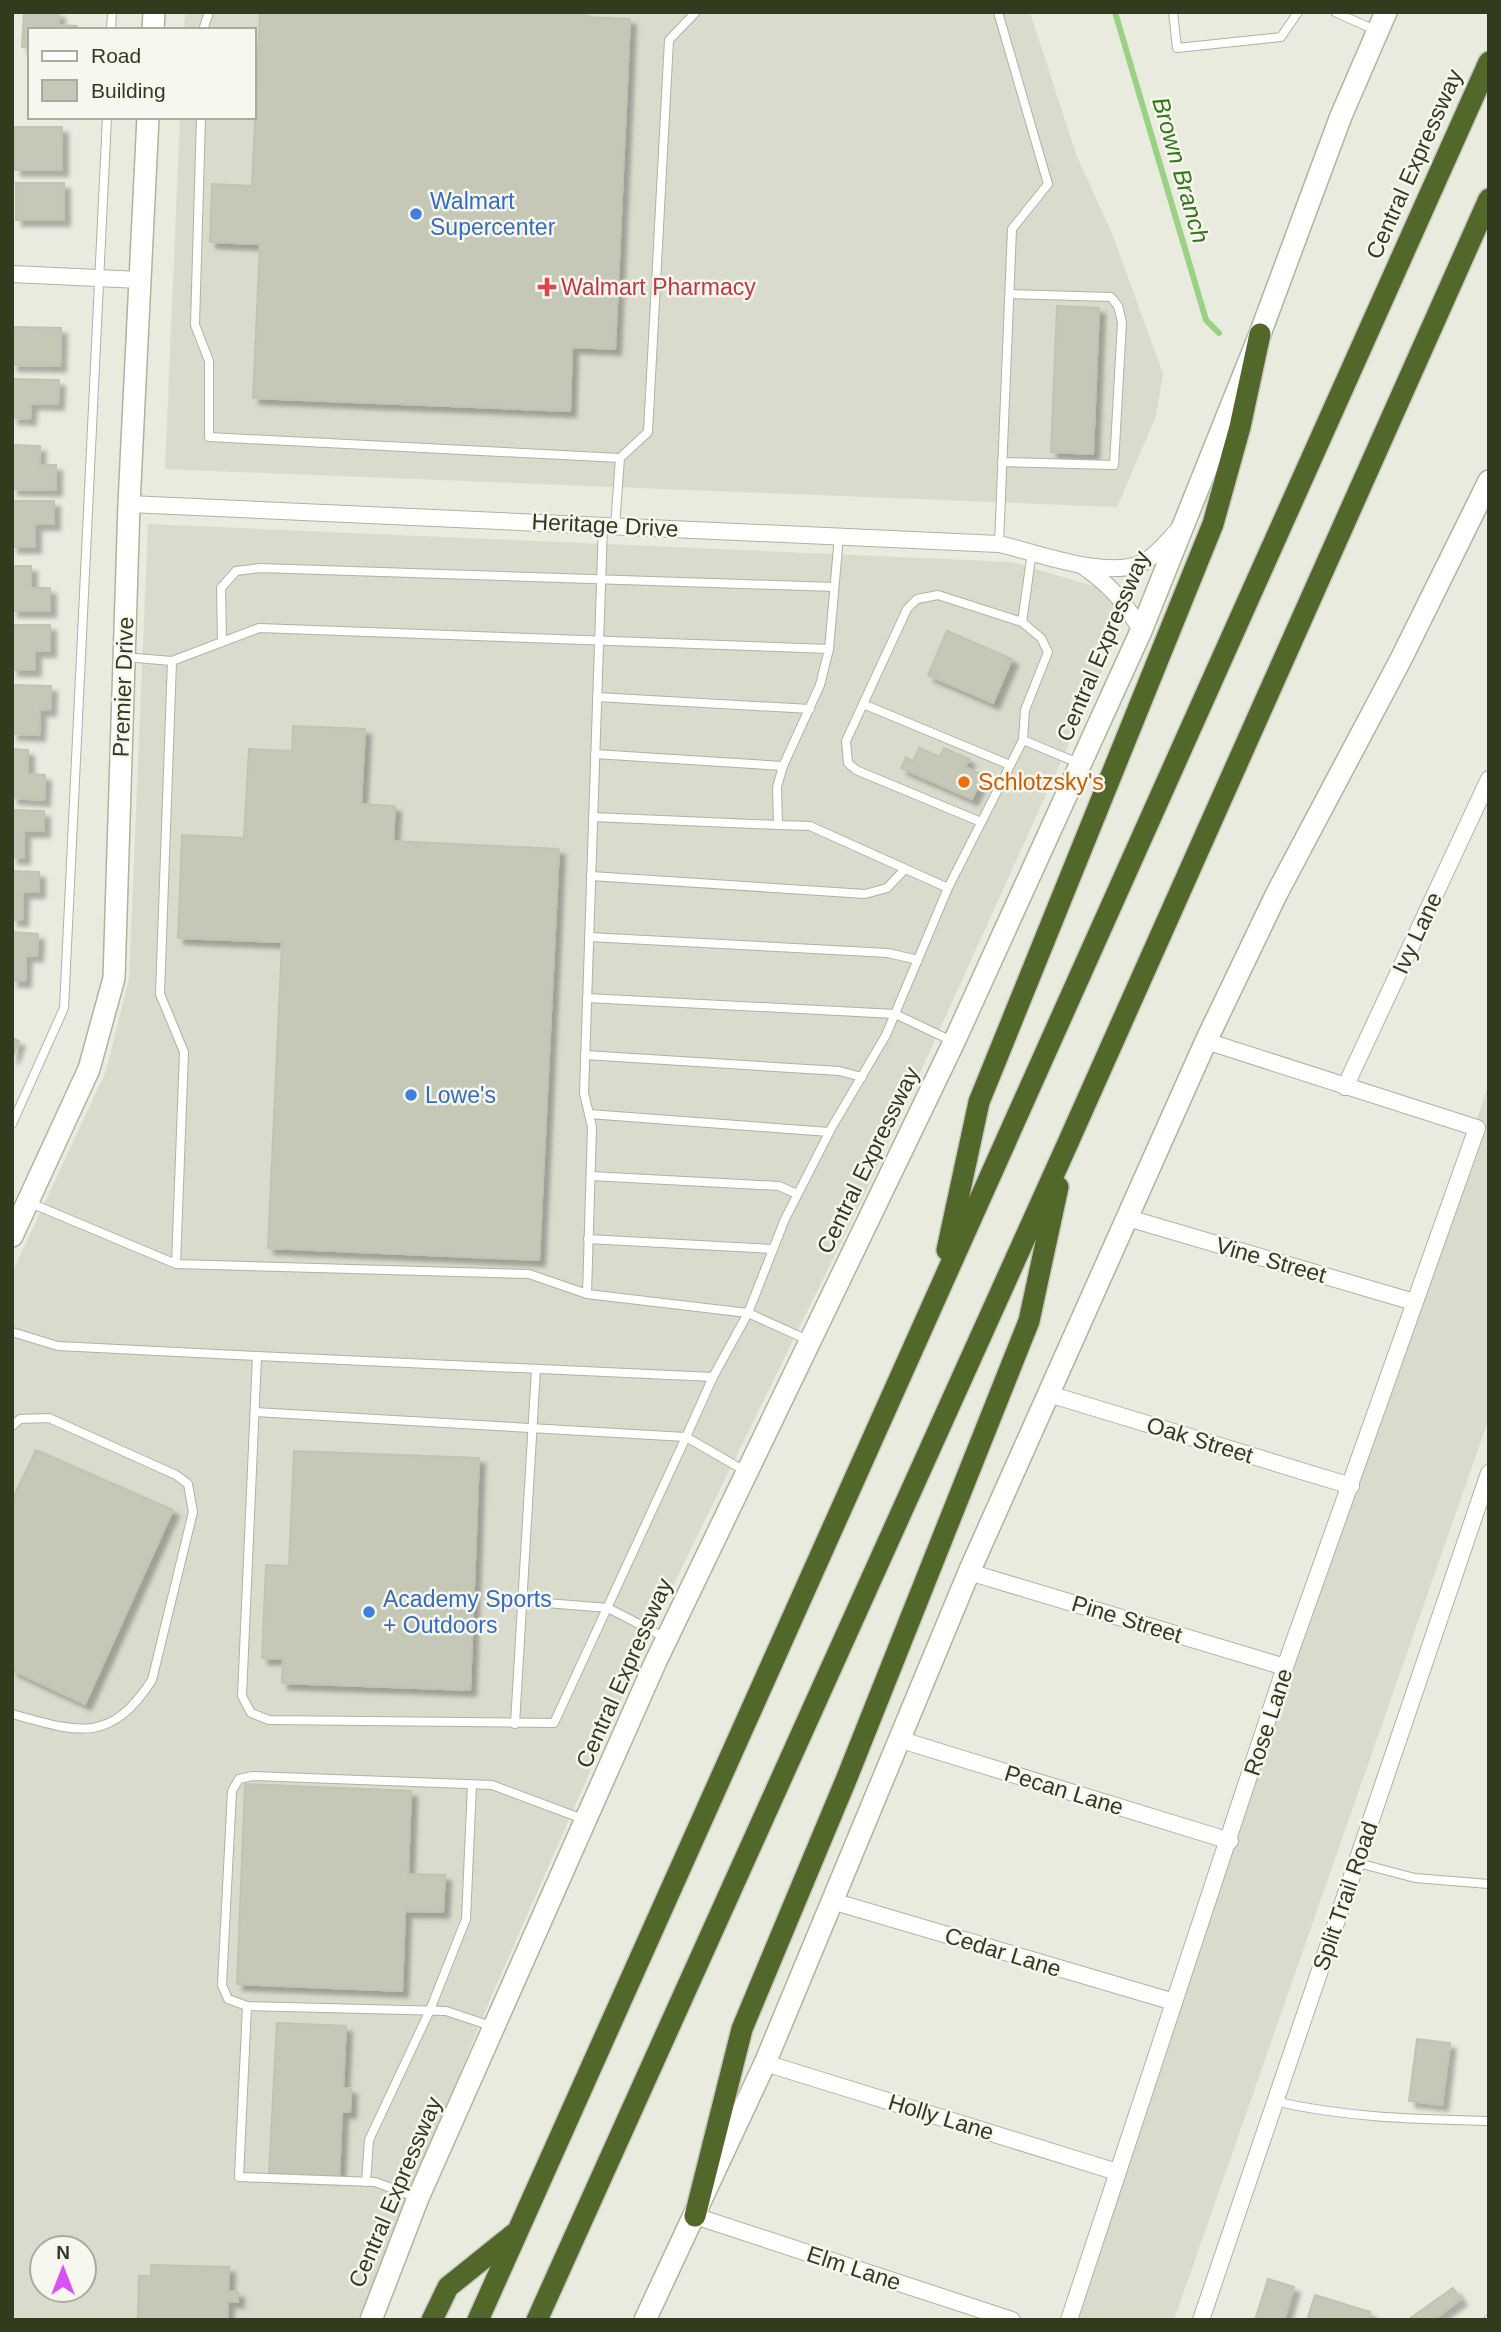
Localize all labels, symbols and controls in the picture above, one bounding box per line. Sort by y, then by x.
legend [28,28,256,119]
text: Road [91,44,141,67]
street label: Central Expressway [1361,65,1468,263]
text: Building [91,79,166,102]
water label: Brown Branch [1147,94,1215,246]
place label: Walmart Supercenter [430,188,556,240]
marker: Walmart Supercenter [408,206,424,222]
place label: Walmart Pharmacy [561,274,756,300]
marker: Walmart Pharmacy [539,279,555,295]
street label: Heritage Drive [531,508,679,542]
street label: Central Expressway [1051,546,1155,745]
street label: Premier Drive [108,616,138,758]
place label: Schlotzsky's [978,769,1104,795]
marker: Schlotzsky's [956,774,972,790]
street label: Ivy Lane [1387,888,1447,978]
street label: Central Expressway [811,1062,925,1258]
place label: Lowe's [425,1082,496,1108]
marker: Lowe's [403,1087,419,1103]
street label: Vine Street [1213,1232,1330,1288]
street label: Oak Street [1144,1411,1257,1469]
street label: Central Expressway [571,1574,678,1772]
place label: Academy Sports + Outdoors [383,1586,552,1638]
street label: Pine Street [1069,1590,1186,1648]
marker: Academy Sports + Outdoors [361,1604,377,1620]
street label: Rose Lane [1238,1665,1298,1779]
street label: Pecan Lane [1001,1760,1127,1820]
street label: Split Trail Road [1307,1818,1383,1974]
street label: Cedar Lane [942,1922,1064,1982]
street label: Holly Lane [885,2089,997,2145]
street label: Central Expressway [343,2092,447,2291]
north arrow [28,2234,98,2304]
street label: Elm Lane [804,2241,904,2295]
text: N [56,2242,70,2263]

